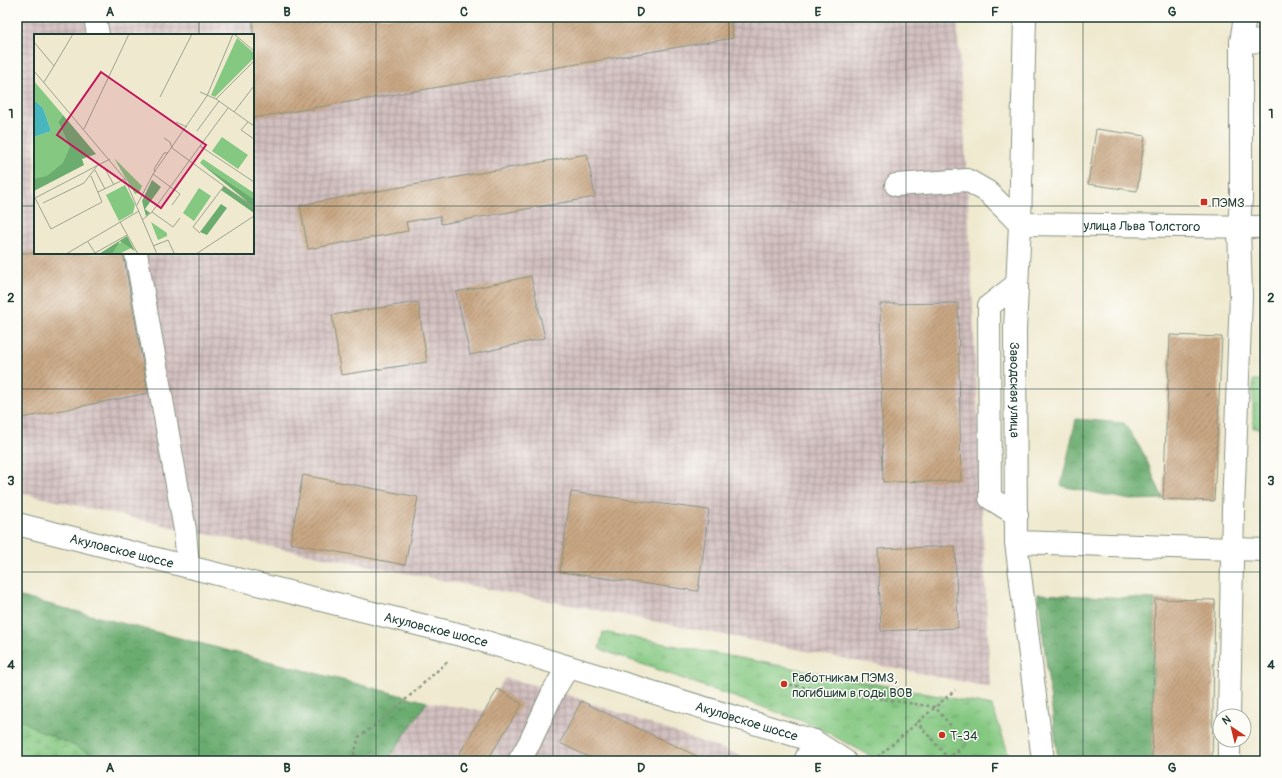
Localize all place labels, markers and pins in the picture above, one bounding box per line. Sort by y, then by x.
place label: ПЭМЗ [1212,195,1245,211]
marker: ПЭМЗ [1199,197,1209,207]
place label: Работникам ПЭМЗ, погибшим в годы ВОВ [792,670,912,701]
marker: Работникам ПЭМЗ, погибшим в годы ВОВ [779,679,789,689]
place label: Т-34 [950,728,978,744]
marker: Т-34 [937,730,947,740]

